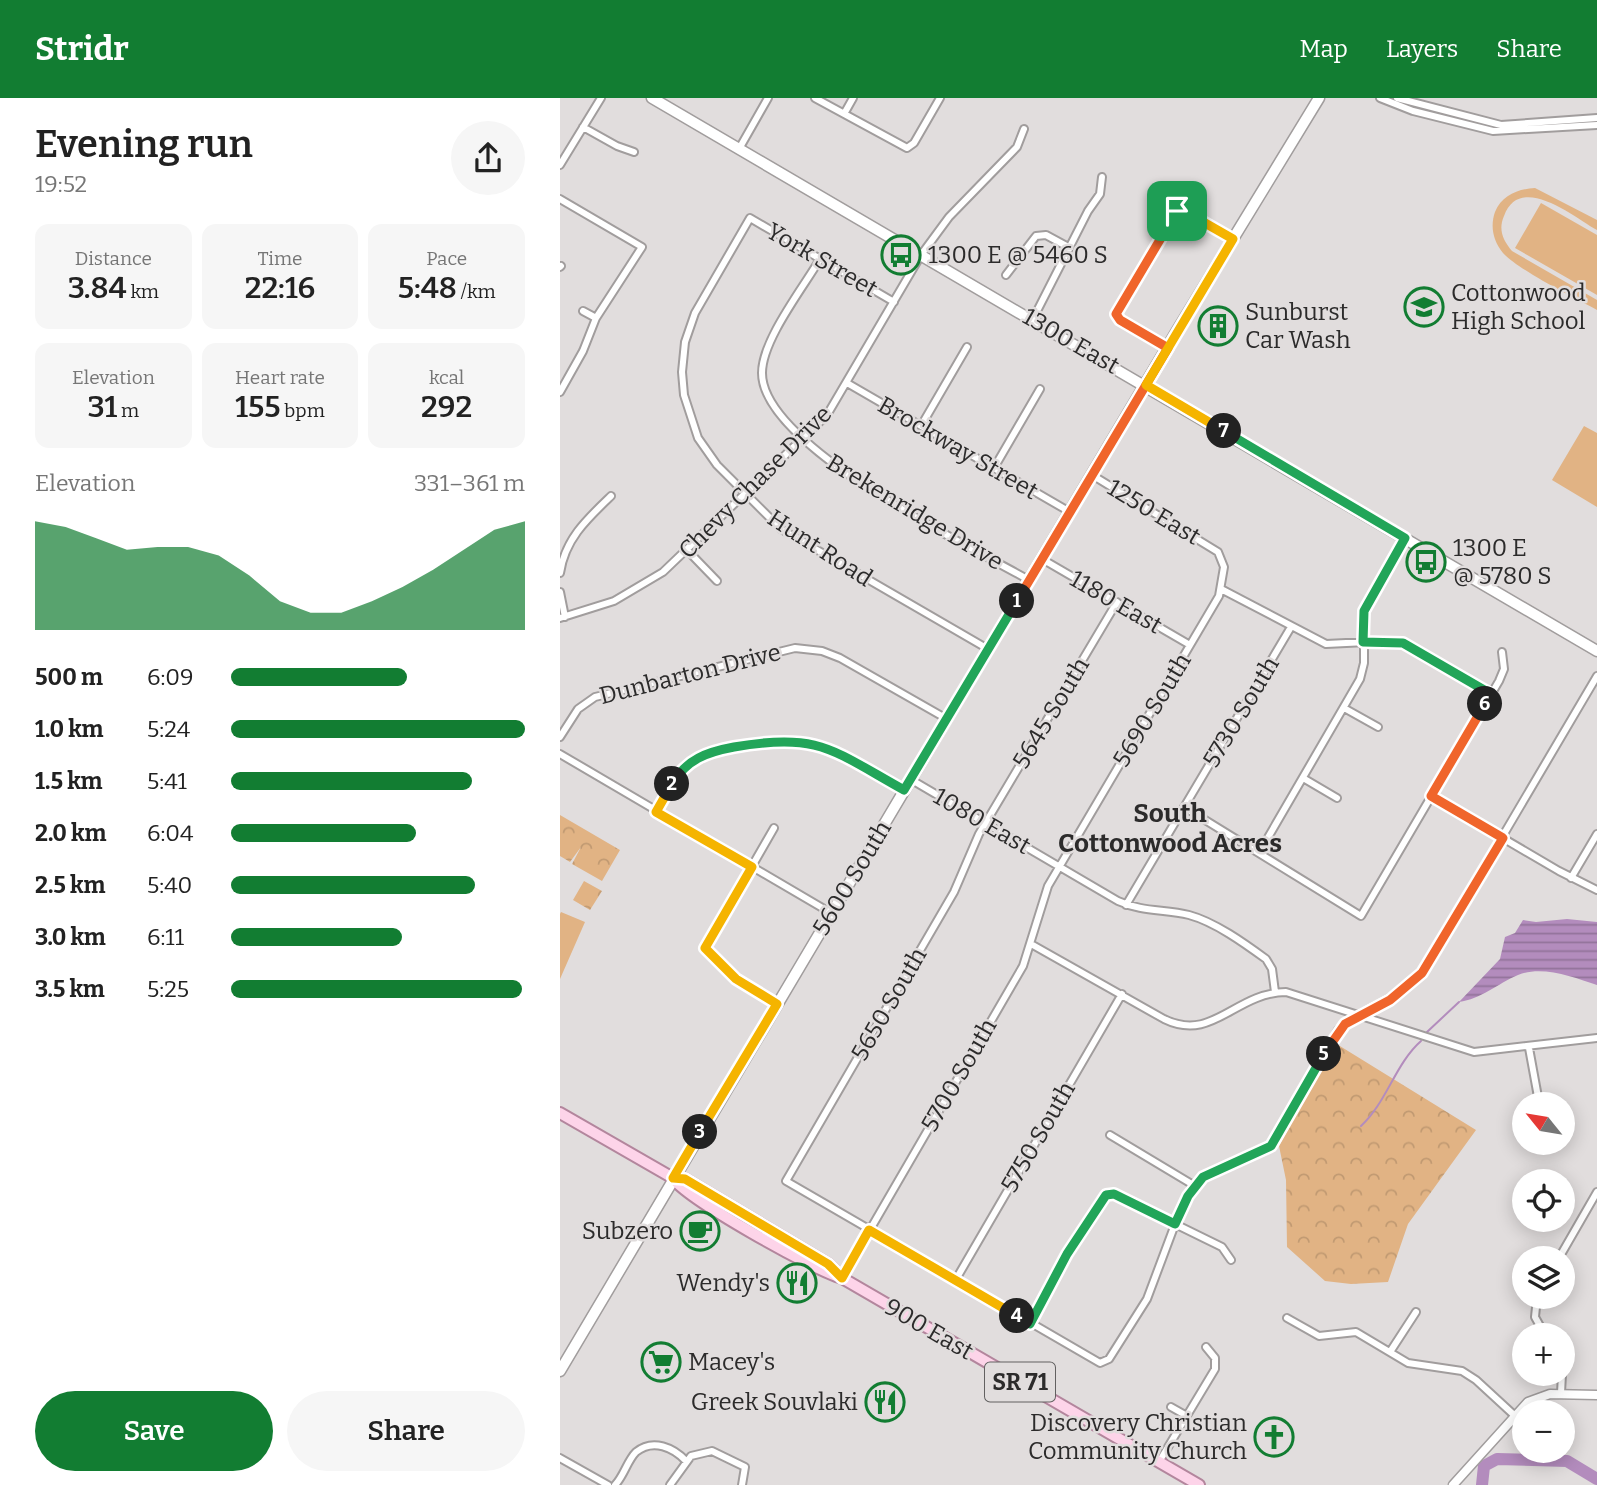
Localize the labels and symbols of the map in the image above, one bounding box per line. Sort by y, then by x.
pin [1147,181,1207,241]
street label: York Street [761,217,883,303]
bus stop icon: 1300 E @ 5460 S [880,234,922,276]
place label: 1300 E @ 5460 S [928,241,1108,269]
place label: Cottonwood High School [1451,279,1586,335]
school or university icon: Cottonwood High School [1403,286,1445,328]
place label: Sunburst Car Wash [1245,298,1351,354]
street label: 1300 East [1018,302,1124,380]
building icon: Sunburst Car Wash [1197,305,1239,347]
street label: Brockway Street [873,391,1043,505]
street label: Chevy Chase Drive [673,400,837,564]
pin: 7 [1206,414,1242,448]
street label: Brekenridge Drive [822,448,1008,576]
street label: 1250 East [1102,473,1206,551]
street label: Hunt Road [762,504,878,592]
place label: 1300 E @ 5780 S [1453,534,1552,590]
bus stop icon: 1300 E @ 5780 S [1405,541,1447,583]
street label: 1180 East [1065,564,1167,640]
pin: 1 [1000,584,1035,618]
street label: Dunbarton Drive [596,638,784,710]
street label: 5690 South [1107,648,1197,772]
street label: 5645 South [1007,652,1095,774]
street label: 5730 South [1197,652,1285,772]
pin: 6 [1468,686,1502,722]
pin: 2 [654,766,690,802]
street label: 1080 East [928,782,1036,860]
district label: South Cottonwood Acres [1058,798,1282,859]
street label: 5600 South [807,816,897,940]
street label: 5650 South [845,943,933,1065]
street label: 5700 South [915,1014,1003,1136]
pin: 5 [1306,1037,1342,1072]
street label: 5750 South [995,1077,1081,1197]
north arrow [1512,1092,1575,1155]
pin: 3 [682,1114,718,1150]
cafe icon: Subzero [679,1210,721,1252]
place label: Subzero [582,1217,673,1245]
restaurant icon: Wendy's [776,1262,818,1304]
place label: Wendy's [676,1269,770,1297]
street label: 900 East [880,1293,978,1366]
pin: 4 [1000,1298,1035,1334]
supermarket icon: Macey's [640,1341,682,1383]
place label: Macey's [688,1348,775,1376]
road number: SR 71 [985,1362,1055,1401]
restaurant icon: Greek Souvlaki [864,1381,906,1423]
place label: Greek Souvlaki [691,1388,858,1416]
place label: Discovery Christian Community Church [1028,1409,1247,1465]
church icon: Discovery Christian Community Church [1253,1416,1295,1458]

